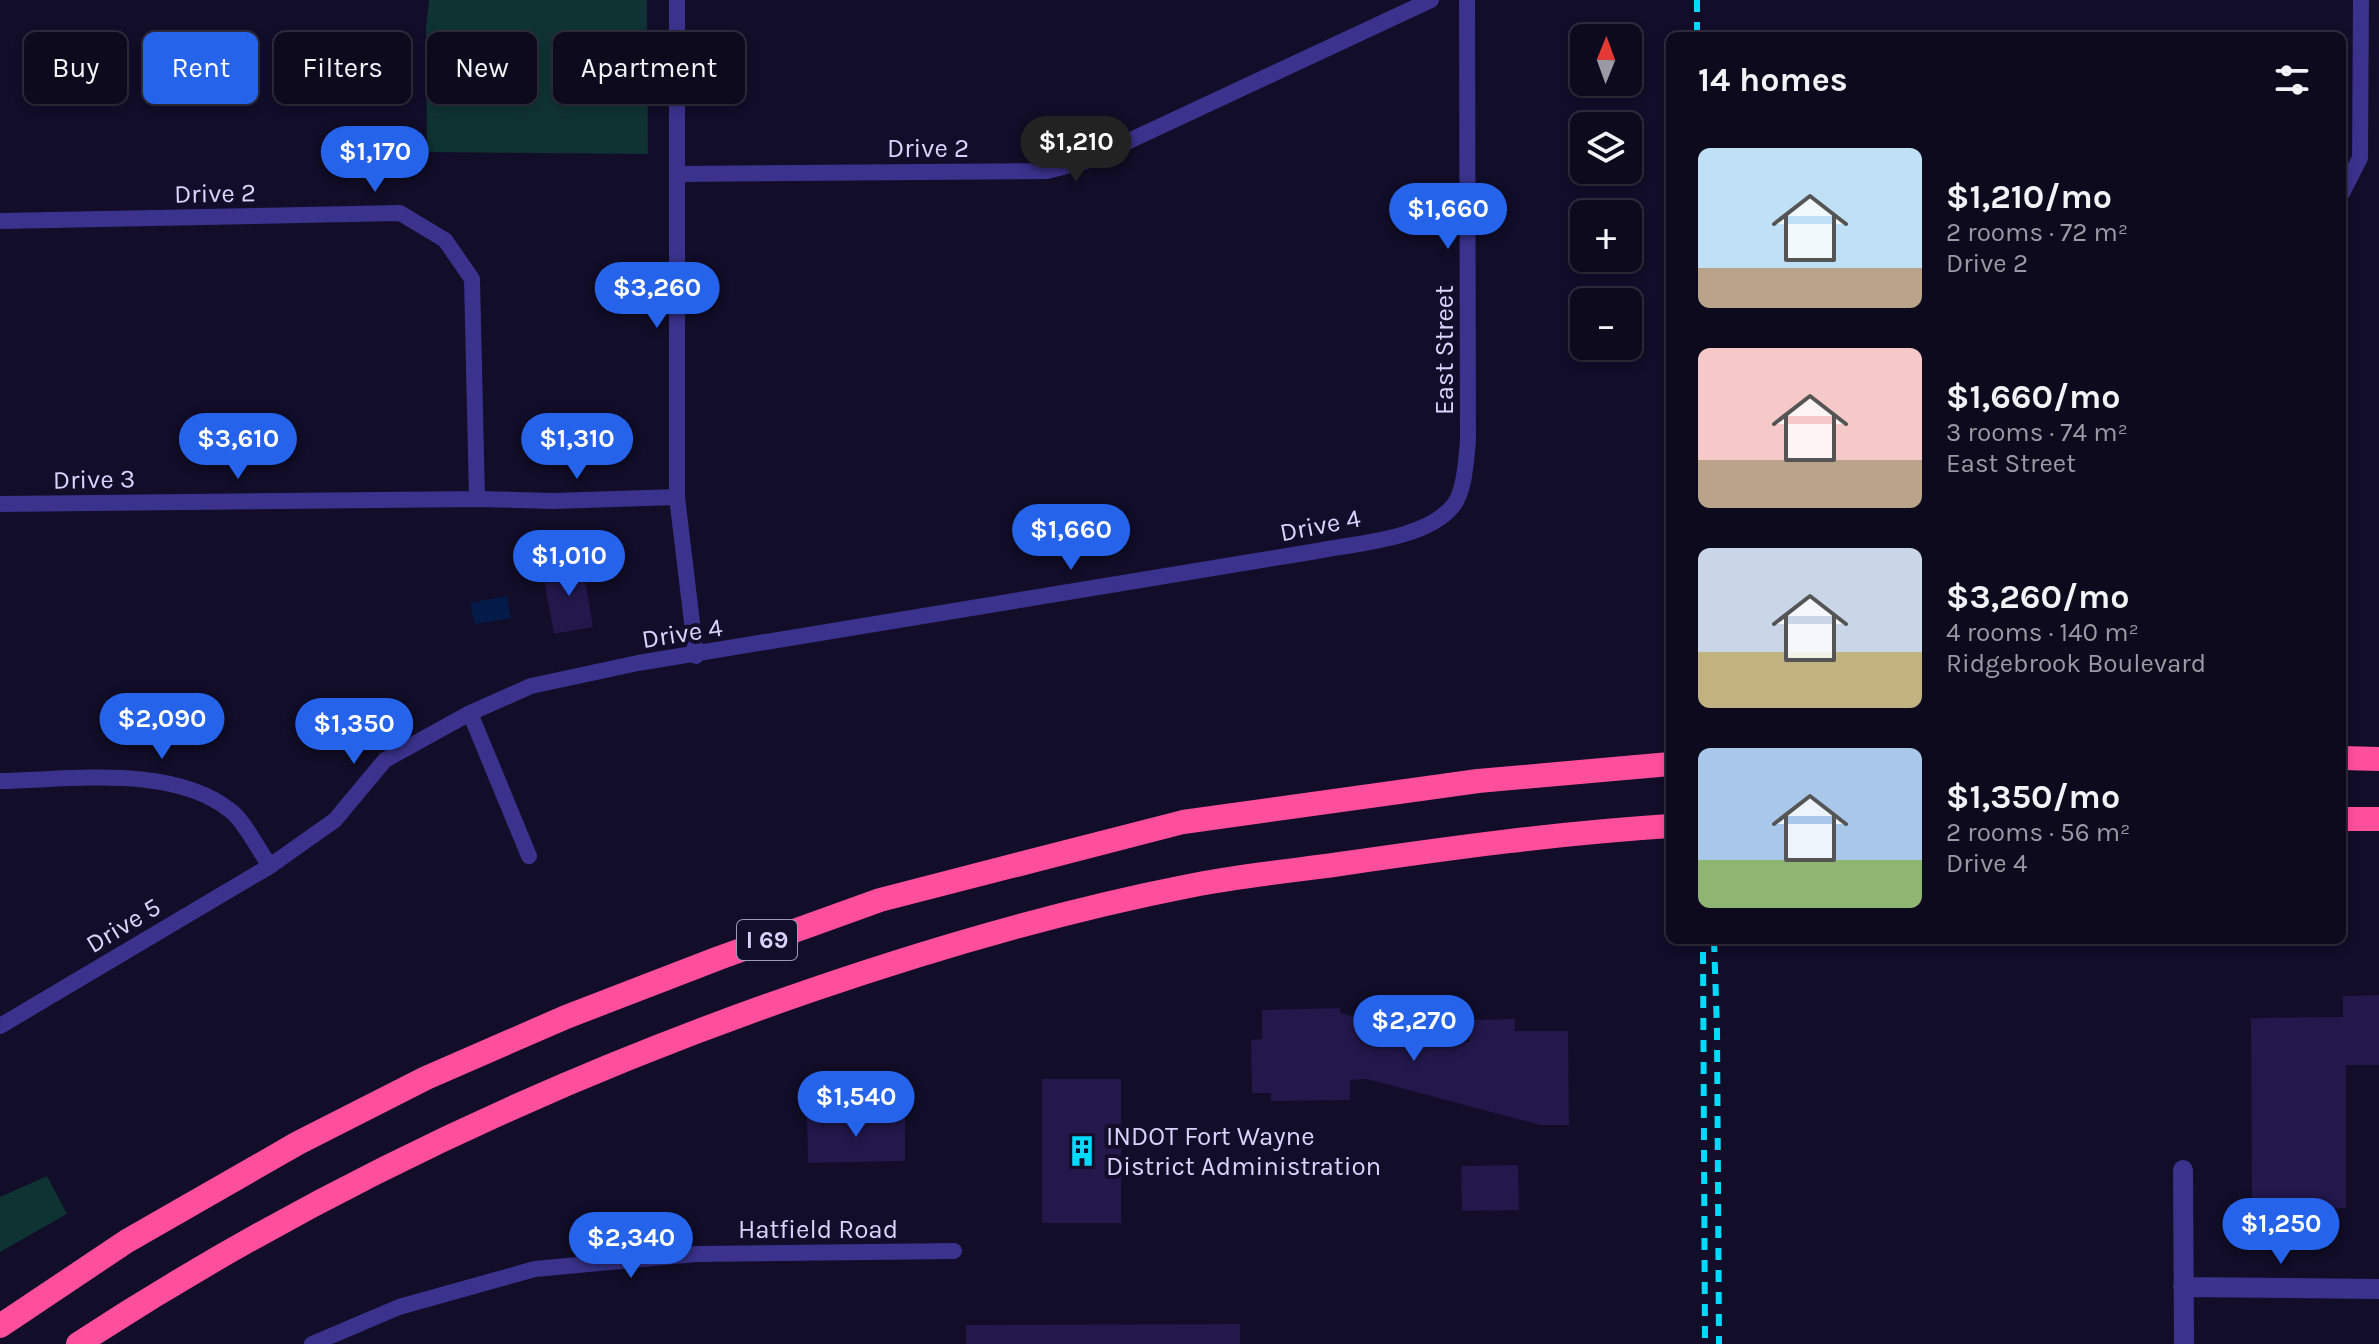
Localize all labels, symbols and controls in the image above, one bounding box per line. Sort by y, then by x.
north arrow [1570,24,1642,96]
map controls [1570,24,1642,360]
chip: Buy [24,32,127,104]
chip: Rent [143,32,258,104]
chip: Filters [274,32,411,104]
chip: New [427,32,537,104]
chip: Apartment [553,32,745,104]
icon: filters [2270,58,2314,102]
text: 14 homes [1698,60,1848,100]
button: layers [1570,112,1642,184]
pin: $1,210 [1011,116,1141,184]
pin: $1,170 [310,126,440,194]
text: $1,210 [1038,126,1114,157]
street label: Drive 2 [887,133,969,164]
text: $1,170 [339,136,411,167]
street label: Drive 2 [174,177,256,210]
text: $1,210/mo [1946,177,2112,217]
icon: home [1762,180,1858,276]
pin: $1,660 [1383,183,1513,251]
text: $1,660 [1407,193,1489,224]
button: + [1570,200,1642,272]
text: 2 rooms · 72 m² [1946,217,2128,248]
text: Drive 2 [1946,248,2028,279]
pin: $3,260 [592,262,722,330]
text: $3,260 [613,272,701,303]
street label: East Street [1429,285,1460,415]
button: − [1570,288,1642,360]
text: $1,660/mo [1946,377,2120,417]
icon: home [1762,380,1858,476]
pin: $3,610 [173,413,303,481]
pin: $1,310 [512,413,642,481]
text: 3 rooms · 74 m² [1946,417,2128,448]
text: $3,610 [197,423,279,454]
text: $1,310 [539,423,615,454]
text: East Street [1946,448,2076,479]
street label: Drive 3 [53,463,135,496]
street label: Drive 4 [1277,503,1363,548]
pin: $1,660 [1006,504,1136,572]
text: $1,660 [1030,514,1112,545]
pin: $1,010 [504,530,634,598]
text: $1,010 [531,540,607,571]
text: $3,260/mo [1946,577,2129,617]
icon: home [1762,580,1858,676]
street label: Drive 4 [639,612,725,655]
text: 4 rooms · 140 m² [1946,617,2139,648]
text: Ridgebrook Boulevard [1946,648,2206,679]
pin: $2,090 [97,693,227,761]
pin: $1,350 [289,698,419,766]
text: $2,090 [118,703,206,734]
text: $1,350 [313,708,395,739]
text: $1,350/mo [1946,777,2120,817]
icon: home [1762,780,1858,876]
text: 2 rooms · 56 m² [1946,817,2131,848]
text: Drive 4 [1946,848,2027,879]
street label: Drive 5 [80,891,166,960]
road number: I 69 [737,920,797,960]
pin: $2,270 [1349,995,1479,1063]
text: $2,270 [1371,1005,1457,1036]
pin: $1,540 [791,1071,921,1139]
text: $1,540 [816,1081,896,1112]
place label: INDOT Fort Wayne District Administration [1106,1121,1381,1182]
building icon: INDOT Fort Wayne District Administration [1065,1134,1099,1168]
pin: $1,250 [2216,1198,2346,1266]
text: $1,250 [2240,1208,2322,1239]
pin: $2,340 [566,1212,696,1280]
street label: Hatfield Road [738,1214,898,1245]
text: $2,340 [587,1222,675,1253]

